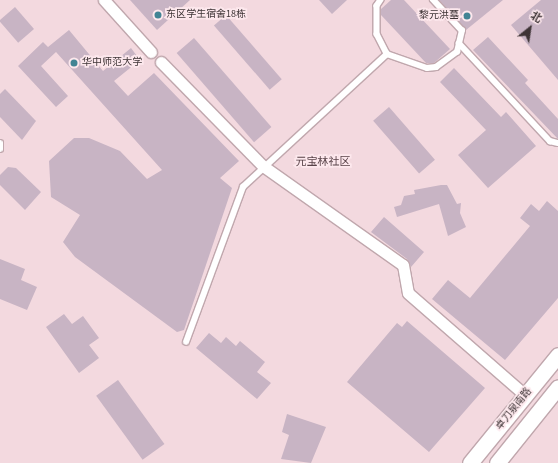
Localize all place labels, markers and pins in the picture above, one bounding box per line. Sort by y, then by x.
place label: 东区学生宿舍18栋 [166,9,246,21]
marker: 东区学生宿舍18栋 [153,10,163,20]
place label: 黎元洪墓 [419,10,459,22]
marker: 黎元洪墓 [462,11,472,21]
place label: 华中师范大学 [82,57,142,69]
marker: 华中师范大学 [69,58,79,68]

